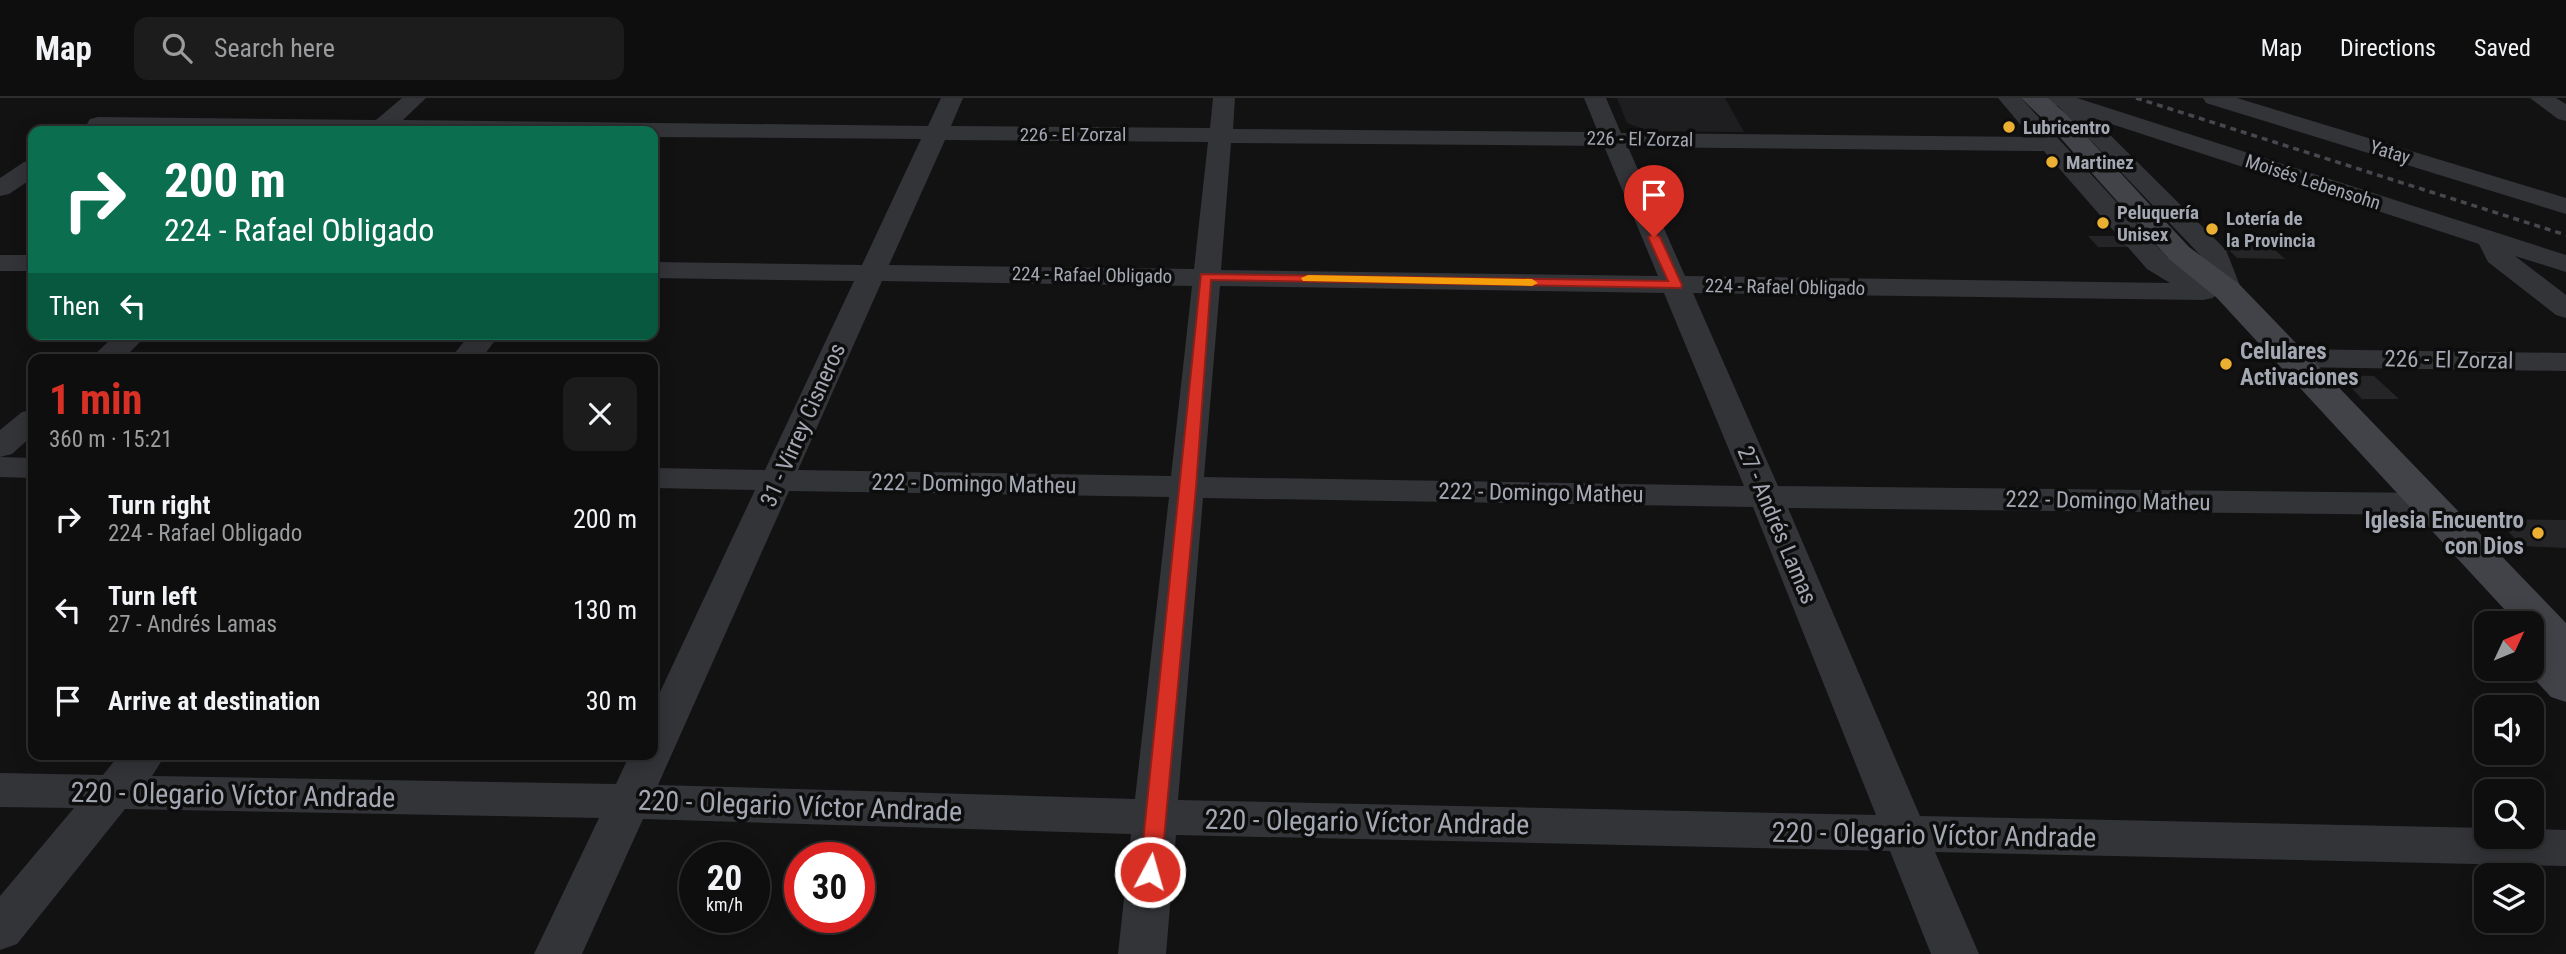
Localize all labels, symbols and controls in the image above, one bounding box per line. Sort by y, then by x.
search box [134,17,624,80]
text: Map [35,29,92,68]
icon: search [158,29,196,67]
text: Search here [214,33,335,63]
text: Map [2261,34,2302,62]
text: Directions [2340,34,2436,62]
text: Saved [2474,34,2531,62]
place label: Lubricentro [2023,116,2110,139]
marker: Lubricentro [2001,119,2017,135]
street label: 226 - El Zorzal [1020,123,1126,146]
street label: 226 - El Zorzal [1587,127,1693,151]
street label: Yatay [2367,135,2413,169]
street label: Moisés Lebensohn [2242,149,2384,215]
place label: Martinez [2066,151,2134,174]
text: 200 m [164,152,286,209]
icon: right [49,154,140,245]
marker: Martinez [2044,154,2060,170]
pin [1624,165,1684,237]
icon: arrive [1635,176,1673,214]
place label: Peluquería Unisex [2117,201,2199,246]
place label: Lotería de la Provincia [2226,207,2315,252]
text: 224 - Rafael Obligado [164,211,434,249]
marker: Peluquería Unisex [2095,215,2111,231]
marker: Lotería de la Provincia [2204,221,2220,237]
street label: 224 - Rafael Obligado [1012,262,1172,288]
street label: 224 - Rafael Obligado [1705,274,1865,300]
icon: left [114,287,152,325]
text: Then [49,291,100,321]
place label: Celulares Activaciones [2240,338,2359,391]
street label: 31 - Virrey Cisneros [755,339,851,511]
street label: 226 - El Zorzal [2384,345,2514,375]
marker: Celulares Activaciones [2218,356,2234,372]
text: 1 min [49,375,142,424]
button: close [563,377,637,451]
text: 360 m · 15:21 [49,426,173,453]
street label: 27 - Andrés Lamas [1732,442,1822,608]
street label: 222 - Domingo Matheu [871,469,1077,499]
street label: 222 - Domingo Matheu [1438,478,1644,508]
street label: 222 - Domingo Matheu [2005,486,2211,516]
text: Turn right [108,490,210,520]
icon: right [49,500,87,538]
text: 200 m [573,504,637,534]
place label: Iglesia Encuentro con Dios [2365,507,2524,560]
text: 224 - Rafael Obligado [108,520,302,547]
marker: Iglesia Encuentro con Dios [2530,525,2546,541]
text: Turn left [108,581,197,611]
icon: left [49,591,87,629]
text: 130 m [573,595,637,625]
text: 27 - Andrés Lamas [108,611,277,638]
north arrow [2474,611,2544,681]
map controls [2474,611,2544,933]
icon: arrive [49,682,87,720]
text: Arrive at destination [108,686,320,716]
text: 30 m [586,686,637,716]
button: sound [2474,695,2544,765]
street label: 220 - Olegario Víctor Andrade [70,776,396,814]
button: search [2474,779,2544,849]
street label: 220 - Olegario Víctor Andrade [637,784,963,828]
street label: 220 - Olegario Víctor Andrade [1204,803,1530,841]
street label: 220 - Olegario Víctor Andrade [1771,816,2097,854]
position arrow [1113,835,1187,909]
speed limit sign: 30 [784,842,875,933]
text: 20 [707,858,742,899]
button: layers [2474,863,2544,933]
text: km/h [706,894,743,915]

